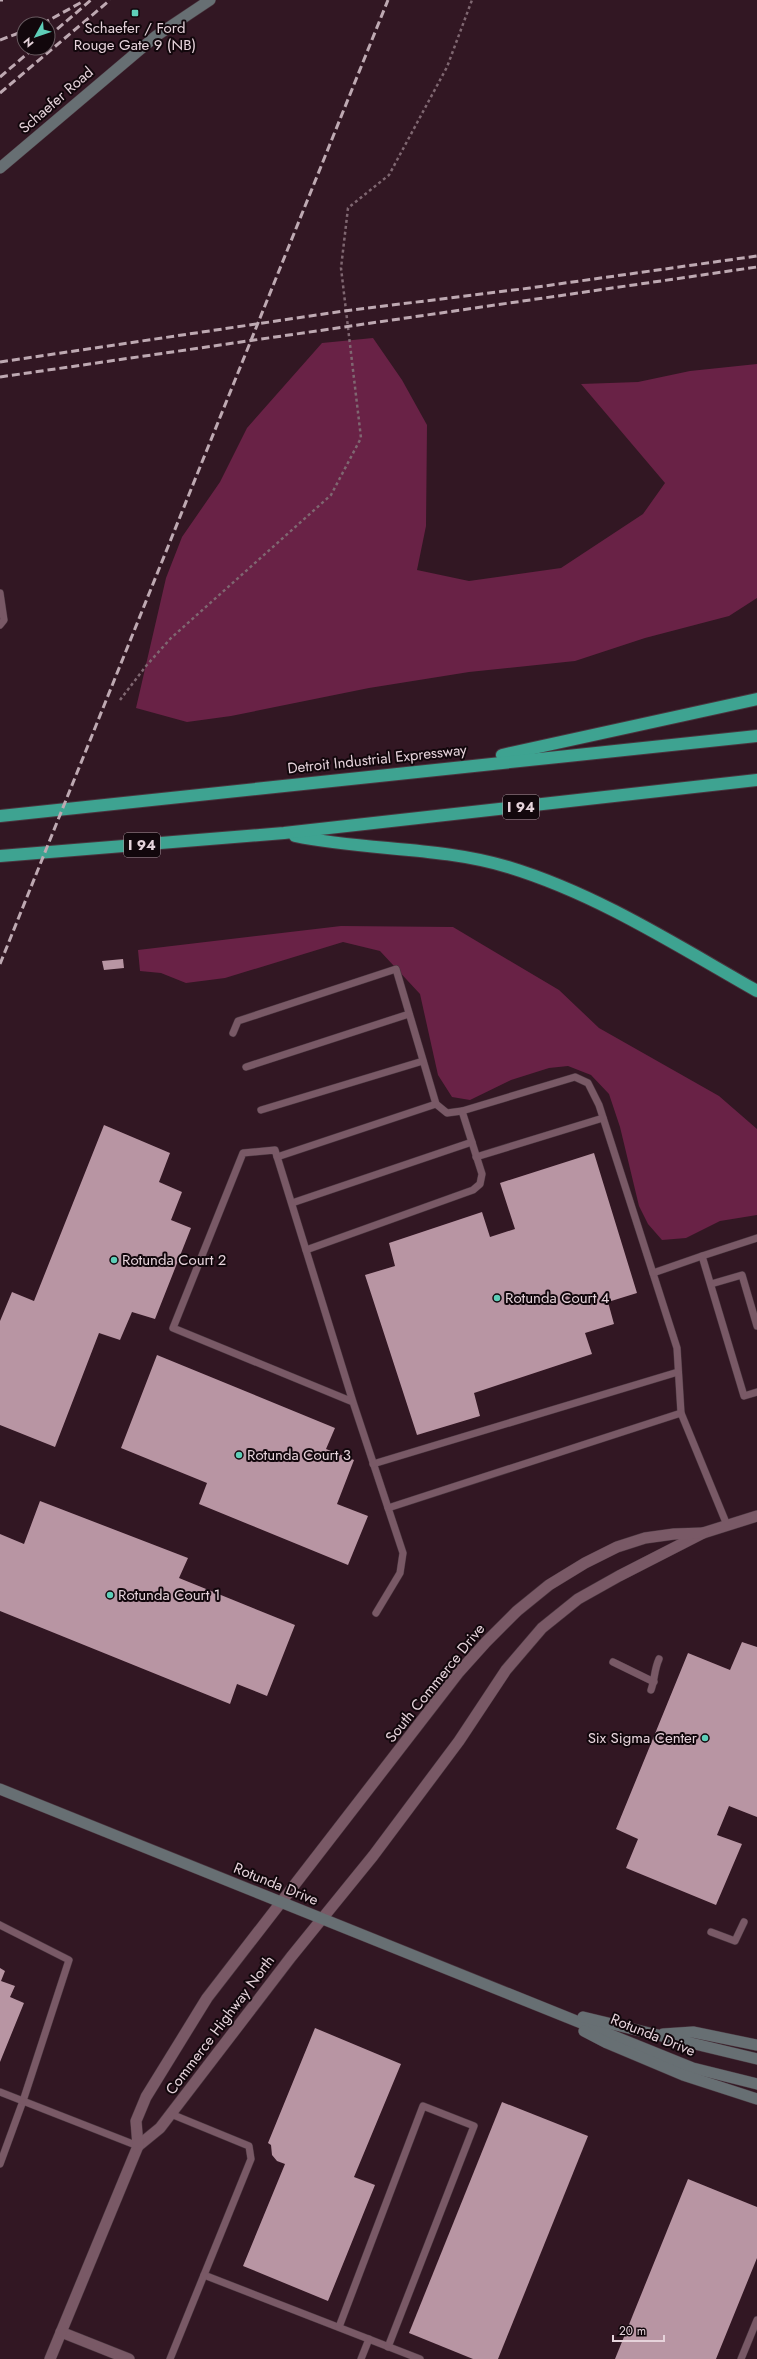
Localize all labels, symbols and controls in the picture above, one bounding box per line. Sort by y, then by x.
marker: Schaefer / Ford Rouge Gate 9 (NB) [130,8,140,18]
north arrow [16,16,56,56]
place label: Schaefer / Ford Rouge Gate 9 (NB) [74,17,196,56]
text: N [19,34,37,51]
street label: Schaefer Road [14,61,98,139]
street label: Detroit Industrial Expressway [286,739,468,779]
road number: I 94 [503,795,539,819]
road number: I 94 [124,833,160,857]
place label: Rotunda Court 2 [122,1249,226,1271]
marker: Rotunda Court 2 [109,1255,119,1265]
place label: Rotunda Court 4 [505,1287,610,1309]
marker: Rotunda Court 4 [492,1293,502,1303]
place label: Rotunda Court 3 [247,1444,351,1466]
marker: Rotunda Court 3 [234,1450,244,1460]
place label: Rotunda Court 1 [118,1584,221,1606]
marker: Rotunda Court 1 [105,1590,115,1600]
street label: South Commerce Drive [380,1619,490,1747]
place label: Six Sigma Center [588,1727,698,1749]
marker: Six Sigma Center [700,1733,710,1743]
street label: Rotunda Drive [230,1857,322,1911]
street label: Commerce Highway North [160,1951,280,2099]
street label: Rotunda Drive [607,2008,699,2062]
scale bar [613,2317,664,2343]
text: 20 m [619,2322,646,2340]

